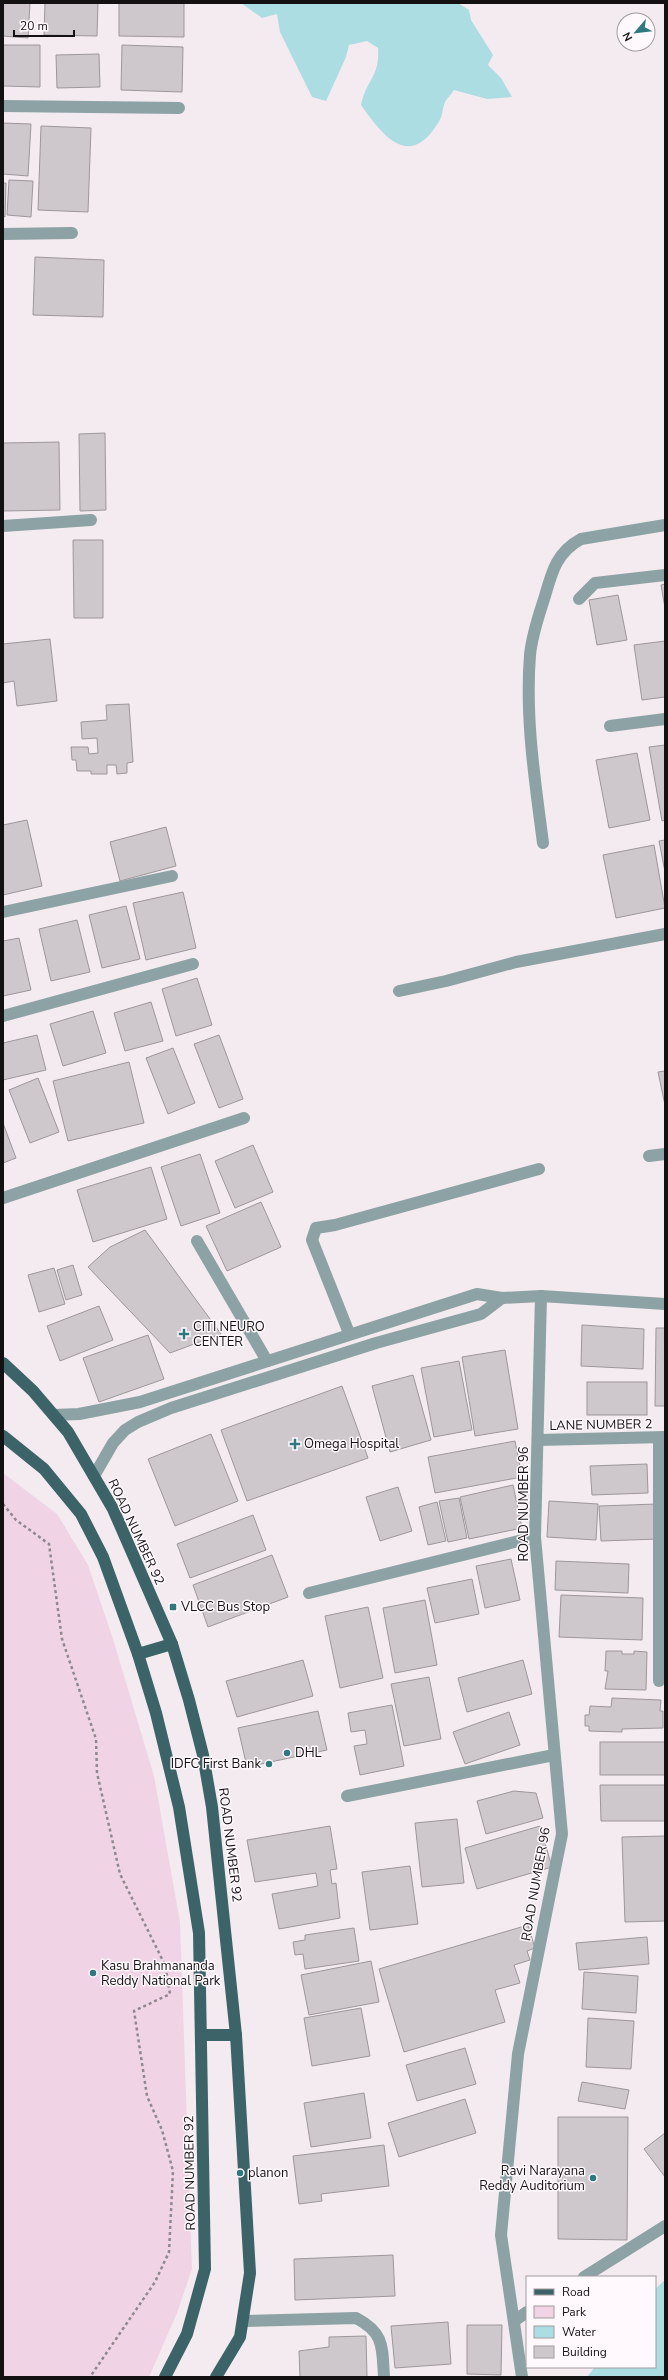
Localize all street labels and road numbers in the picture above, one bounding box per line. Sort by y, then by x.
street label: LANE NUMBER 2 [549,1415,653,1435]
street label: ROAD NUMBER 96 [515,1446,533,1562]
street label: ROAD NUMBER 92 [104,1476,168,1588]
street label: ROAD NUMBER 92 [214,1787,246,1903]
street label: ROAD NUMBER 96 [517,1826,555,1942]
street label: ROAD NUMBER 92 [180,2115,200,2231]

